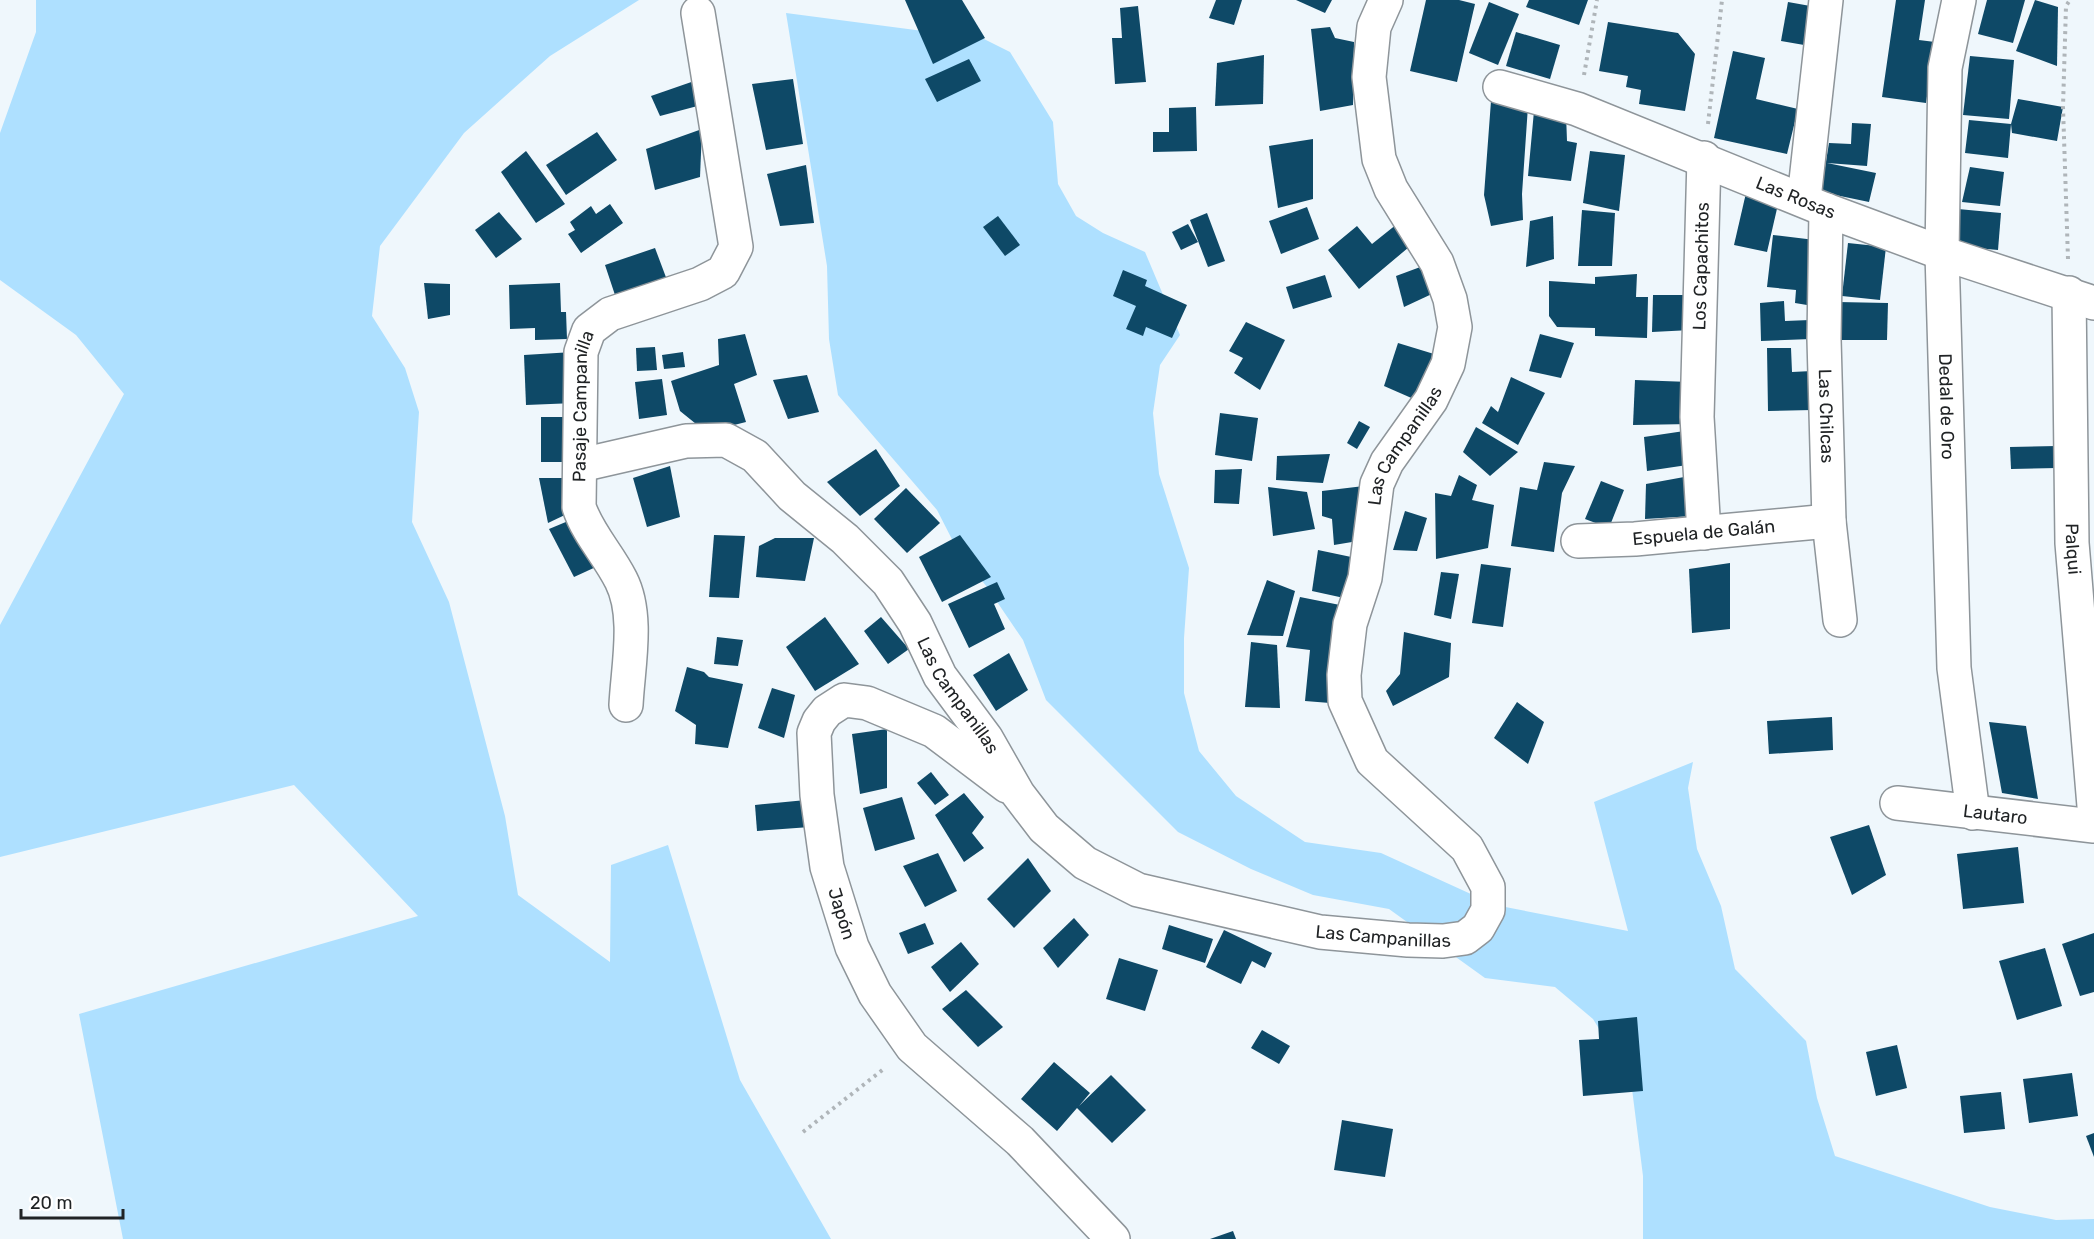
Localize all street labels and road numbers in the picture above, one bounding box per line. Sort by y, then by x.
street label: Las Rosas [1753,172,1838,224]
street label: Los Capachitos [1688,202,1714,331]
street label: Pasaje Campanilla [568,327,599,482]
street label: Dedal de Oro [1934,353,1959,460]
street label: Las Chilcas [1814,368,1838,463]
street label: Las Campanillas [1363,383,1447,507]
street label: Espuela de Galán [1631,515,1776,550]
street label: Palqui [2061,523,2086,576]
street label: Las Campanillas [912,633,1004,758]
street label: Lautaro [1962,800,2029,829]
street label: Japón [823,885,860,942]
street label: Las Campanillas [1315,921,1452,952]

